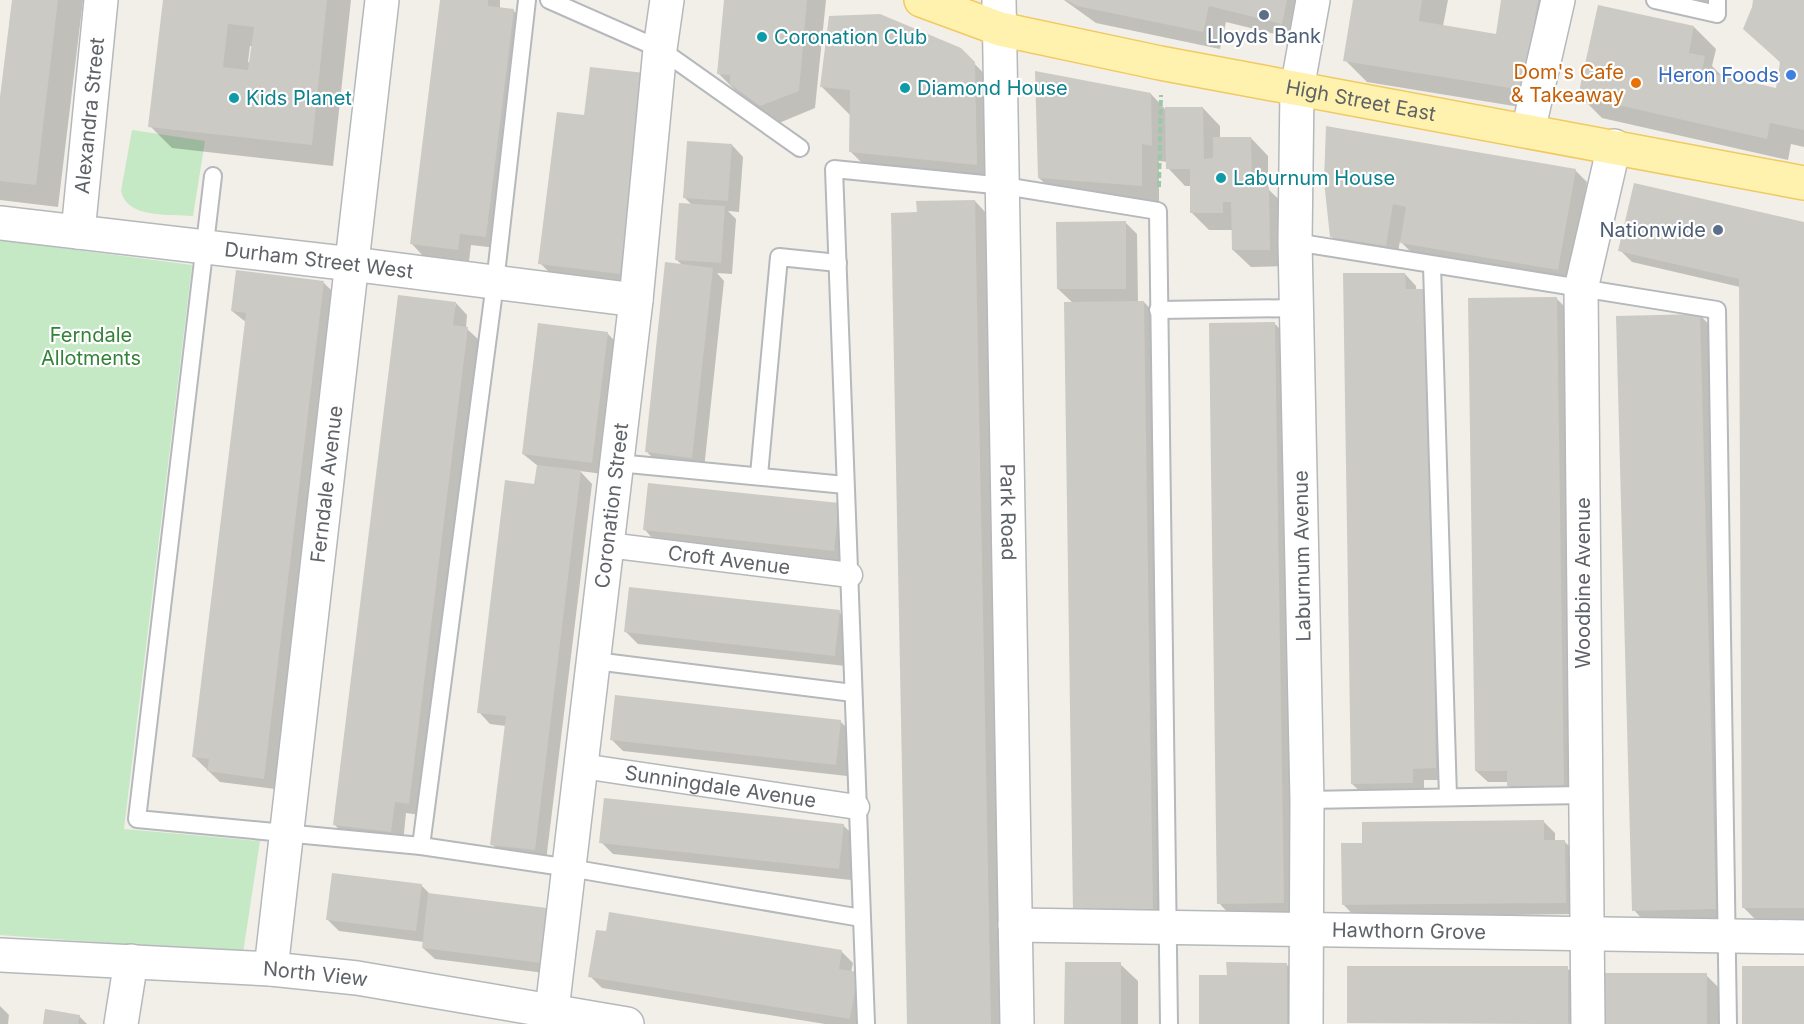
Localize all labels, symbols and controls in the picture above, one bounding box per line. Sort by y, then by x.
marker: Lloyds Bank [1257,8,1271,22]
place label: Lloyds Bank [1207,24,1321,48]
place label: Coronation Club [774,25,927,49]
marker: Coronation Club [755,30,769,44]
street label: Alexandra Street [70,36,109,195]
place label: Dom's Cafe & Takeaway [1511,60,1624,107]
place label: Heron Foods [1658,63,1779,87]
marker: Heron Foods [1784,68,1798,82]
street label: High Street East [1284,75,1438,126]
place label: Diamond House [917,76,1068,100]
marker: Dom's Cafe & Takeaway [1629,76,1643,90]
marker: Diamond House [898,81,912,95]
place label: Kids Planet [246,86,352,110]
marker: Kids Planet [227,91,241,105]
place label: Laburnum House [1233,166,1395,190]
marker: Laburnum House [1214,171,1228,185]
place label: Nationwide [1599,218,1706,242]
marker: Nationwide [1711,223,1725,237]
street label: Durham Street West [223,237,415,284]
park label: Ferndale Allotments [41,323,141,370]
street label: Ferndale Avenue [306,404,347,564]
street label: Coronation Street [590,421,633,589]
street label: Park Road [995,463,1021,560]
street label: Laburnum Avenue [1289,470,1315,642]
street label: Woodbine Avenue [1571,497,1595,669]
street label: Croft Avenue [667,541,792,579]
street label: Sunningdale Avenue [623,761,818,813]
street label: Hawthorn Grove [1332,918,1486,944]
street label: North View [262,957,370,992]

